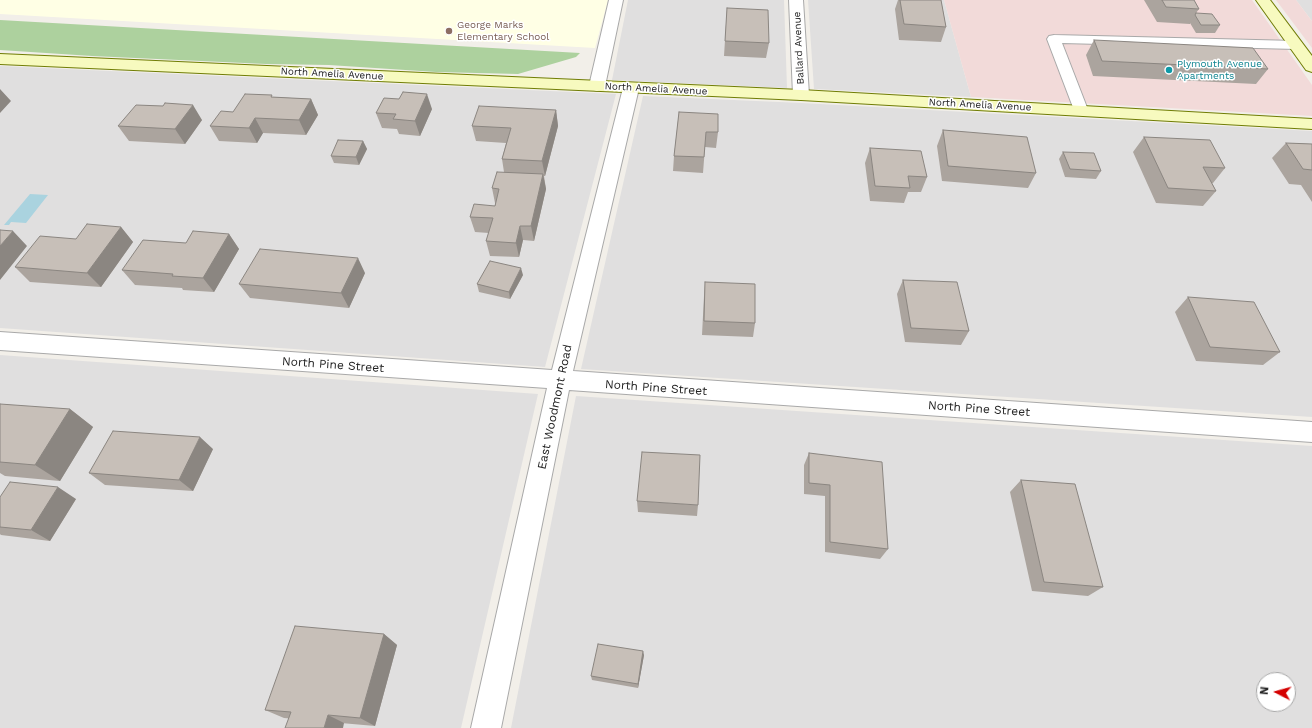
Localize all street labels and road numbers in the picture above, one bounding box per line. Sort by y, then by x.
street label: Ballard Avenue [791,11,807,85]
street label: North Amelia Avenue [280,65,384,83]
street label: North Amelia Avenue [604,80,708,98]
street label: North Amelia Avenue [928,96,1032,114]
street label: East Woodmont Road [535,343,575,471]
street label: North Pine Street [282,354,384,376]
street label: North Pine Street [605,377,707,399]
street label: North Pine Street [928,398,1030,420]

